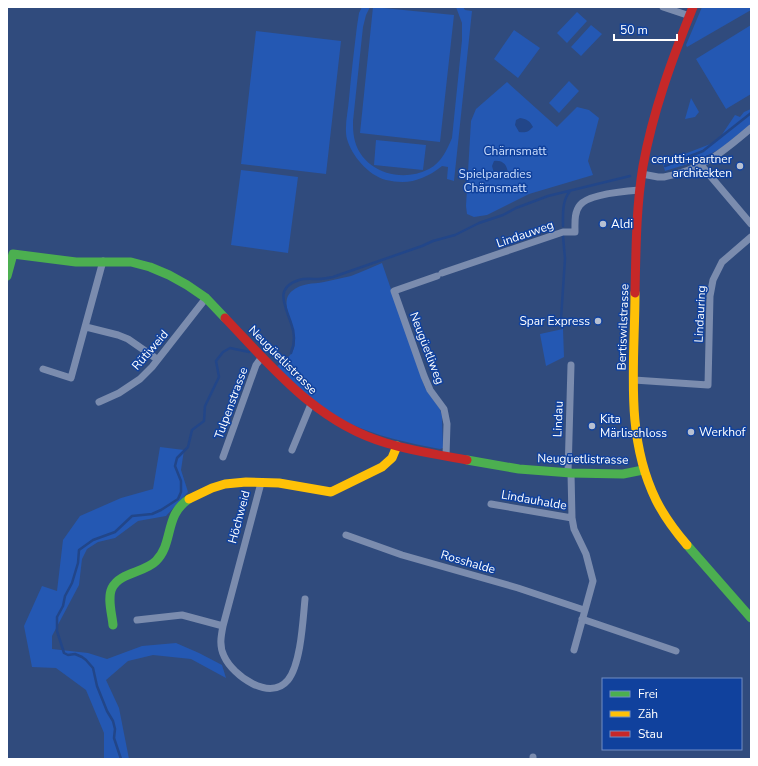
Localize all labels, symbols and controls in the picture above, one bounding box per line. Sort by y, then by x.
scale bar [614,16,677,42]
text: 50 m [620,22,648,38]
park label: Chärnsmatt [483,143,547,159]
place label: cerutti+partner architekten [651,151,733,181]
marker: cerutti+partner architekten [735,161,745,171]
park label: Spielparadies Chärnsmatt [459,166,532,196]
place label: Aldi [611,216,633,232]
street label: Lindauweg [494,217,556,251]
marker: Aldi [598,219,608,229]
street label: Bertiswilstrasse [613,283,633,371]
street label: Lindauring [691,285,709,343]
street label: Neugüetliweg [406,310,448,386]
place label: Spar Express [519,313,590,329]
marker: Spar Express [593,316,603,326]
street label: Neugüetlistrasse [245,322,321,398]
street label: Rütiweid [128,327,172,373]
street label: Tulpenstrasse [211,365,251,441]
street label: Lindau [549,401,567,437]
place label: Kita Märlischloss [600,411,667,441]
marker: Kita Märlischloss [587,421,597,431]
place label: Werkhof [699,424,747,440]
marker: Werkhof [686,427,696,437]
street label: Neugüetlistrasse [537,450,629,468]
street label: Lindauhalde [500,486,568,514]
street label: Höchweid [224,489,254,545]
street label: Rosshalde [439,547,497,577]
legend [602,678,742,750]
text: Frei [638,686,658,702]
text: Zäh [638,706,658,722]
text: Stau [638,726,663,742]

